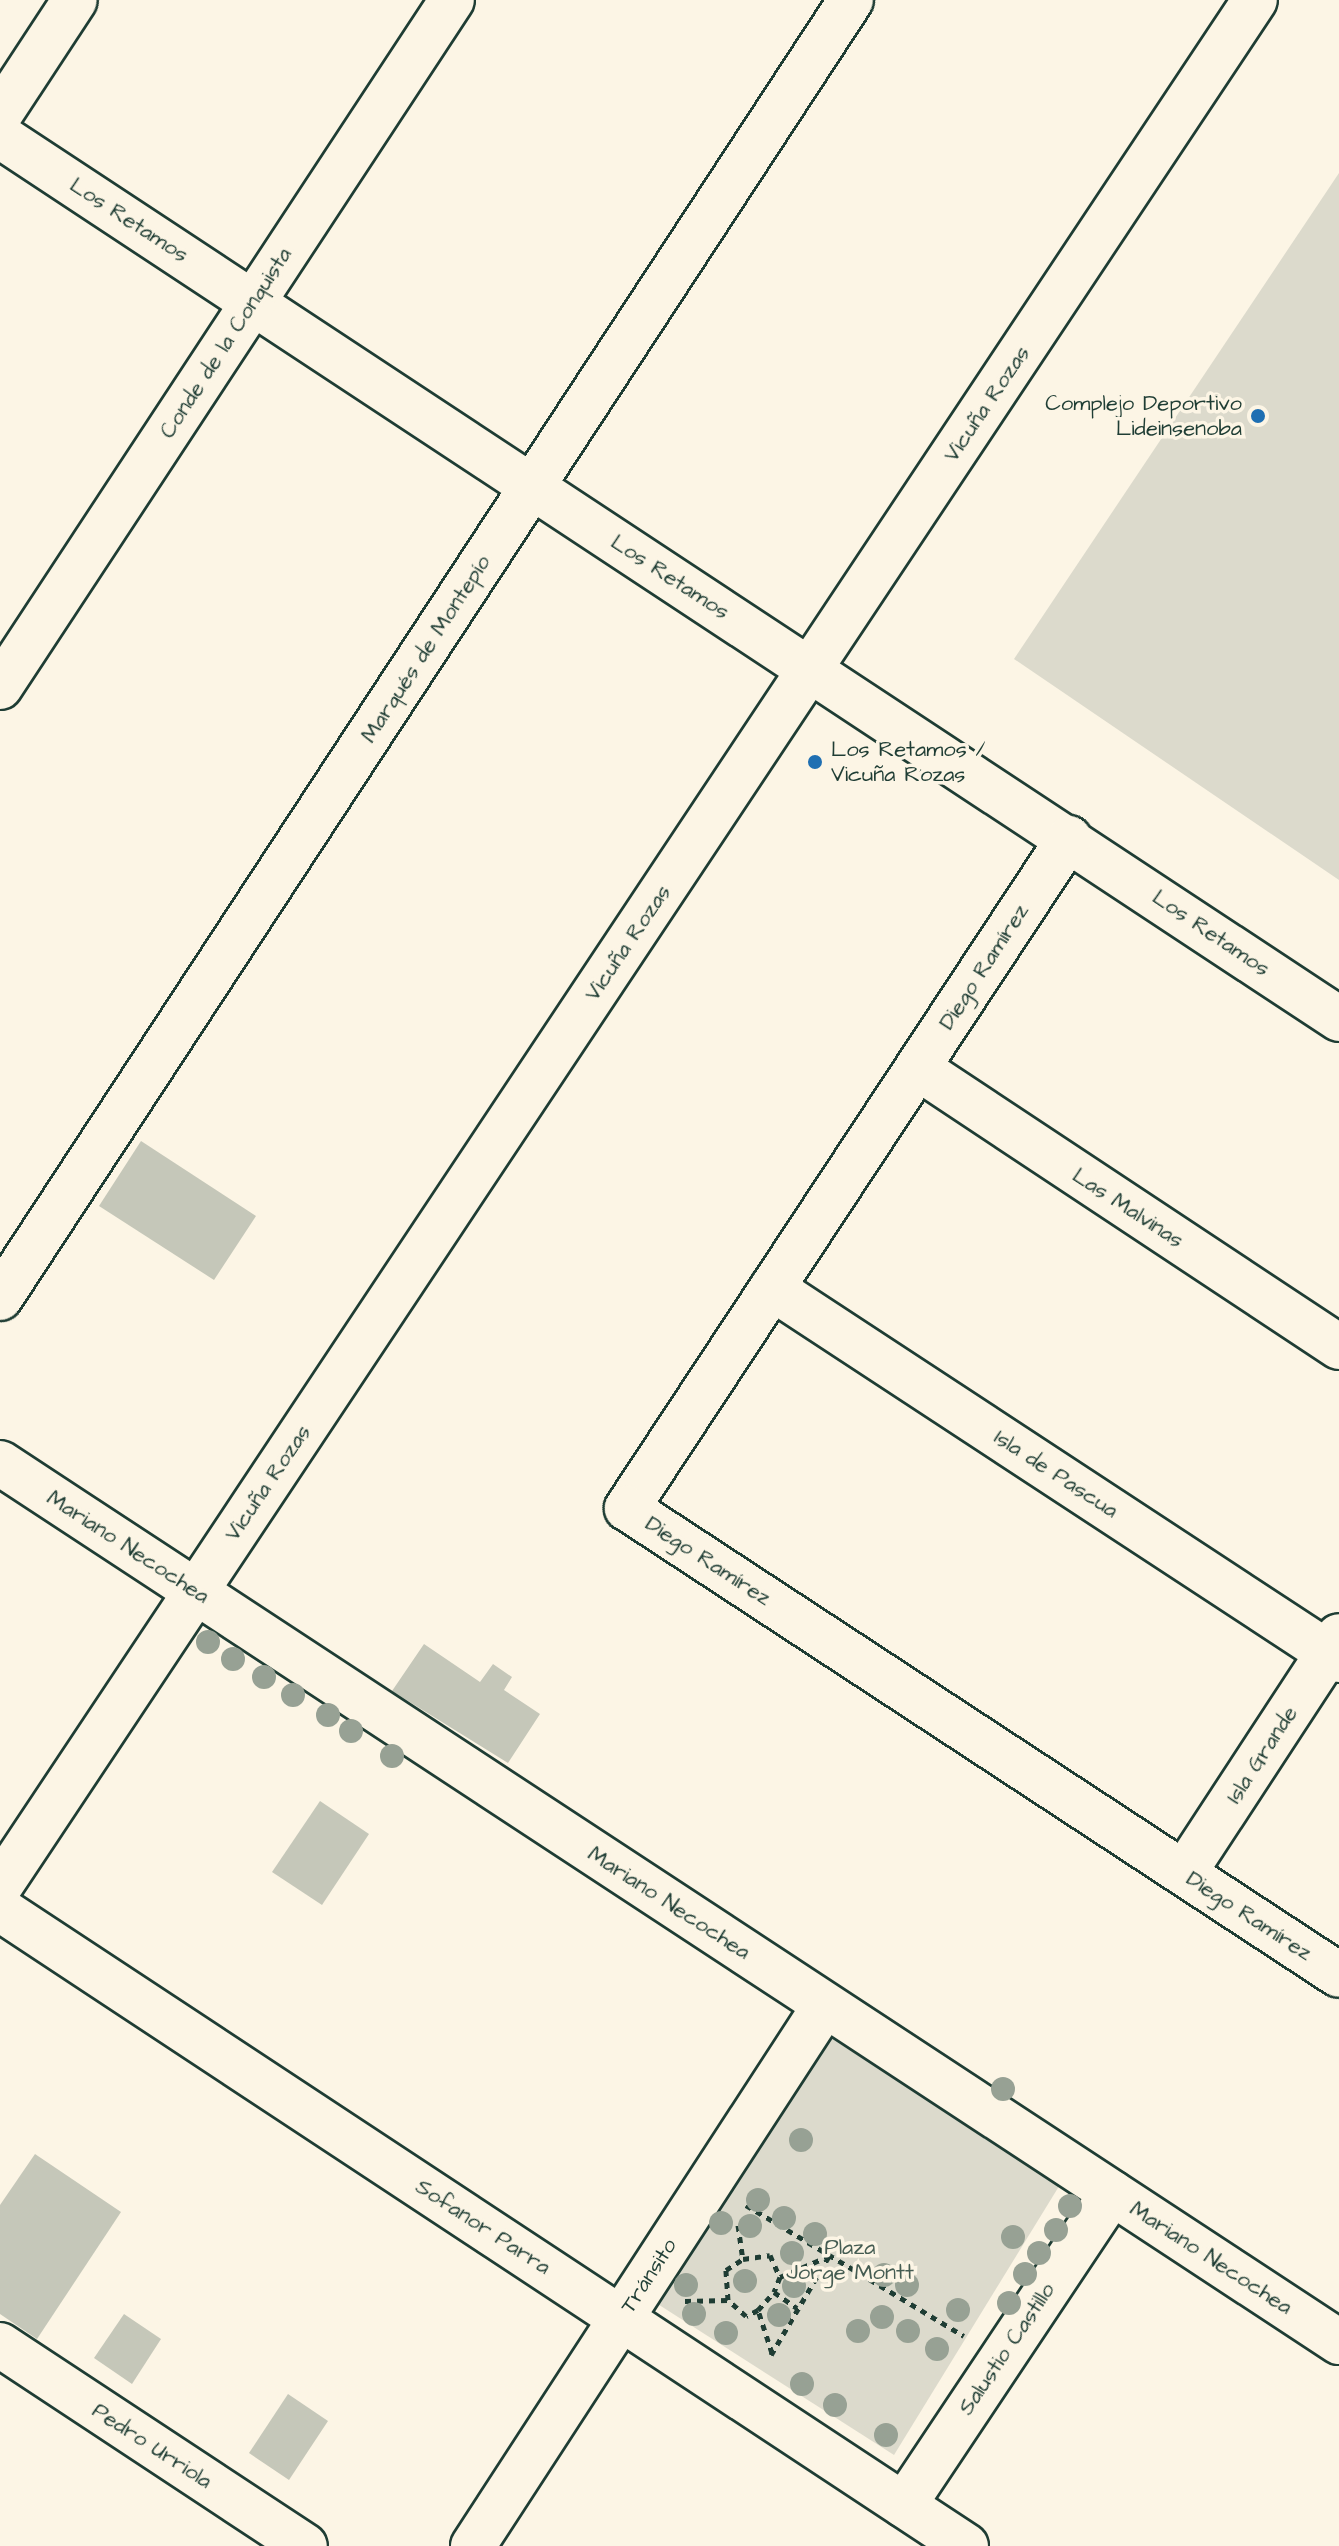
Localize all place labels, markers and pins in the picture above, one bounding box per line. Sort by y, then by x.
place label: Complejo Deportivo Lideinsenoba [1045,390,1242,442]
marker: Complejo Deportivo Lideinsenoba [1249,407,1267,425]
place label: Los Retamos / Vicuña Rozas [831,736,985,788]
marker: Los Retamos / Vicuña Rozas [806,753,824,771]

